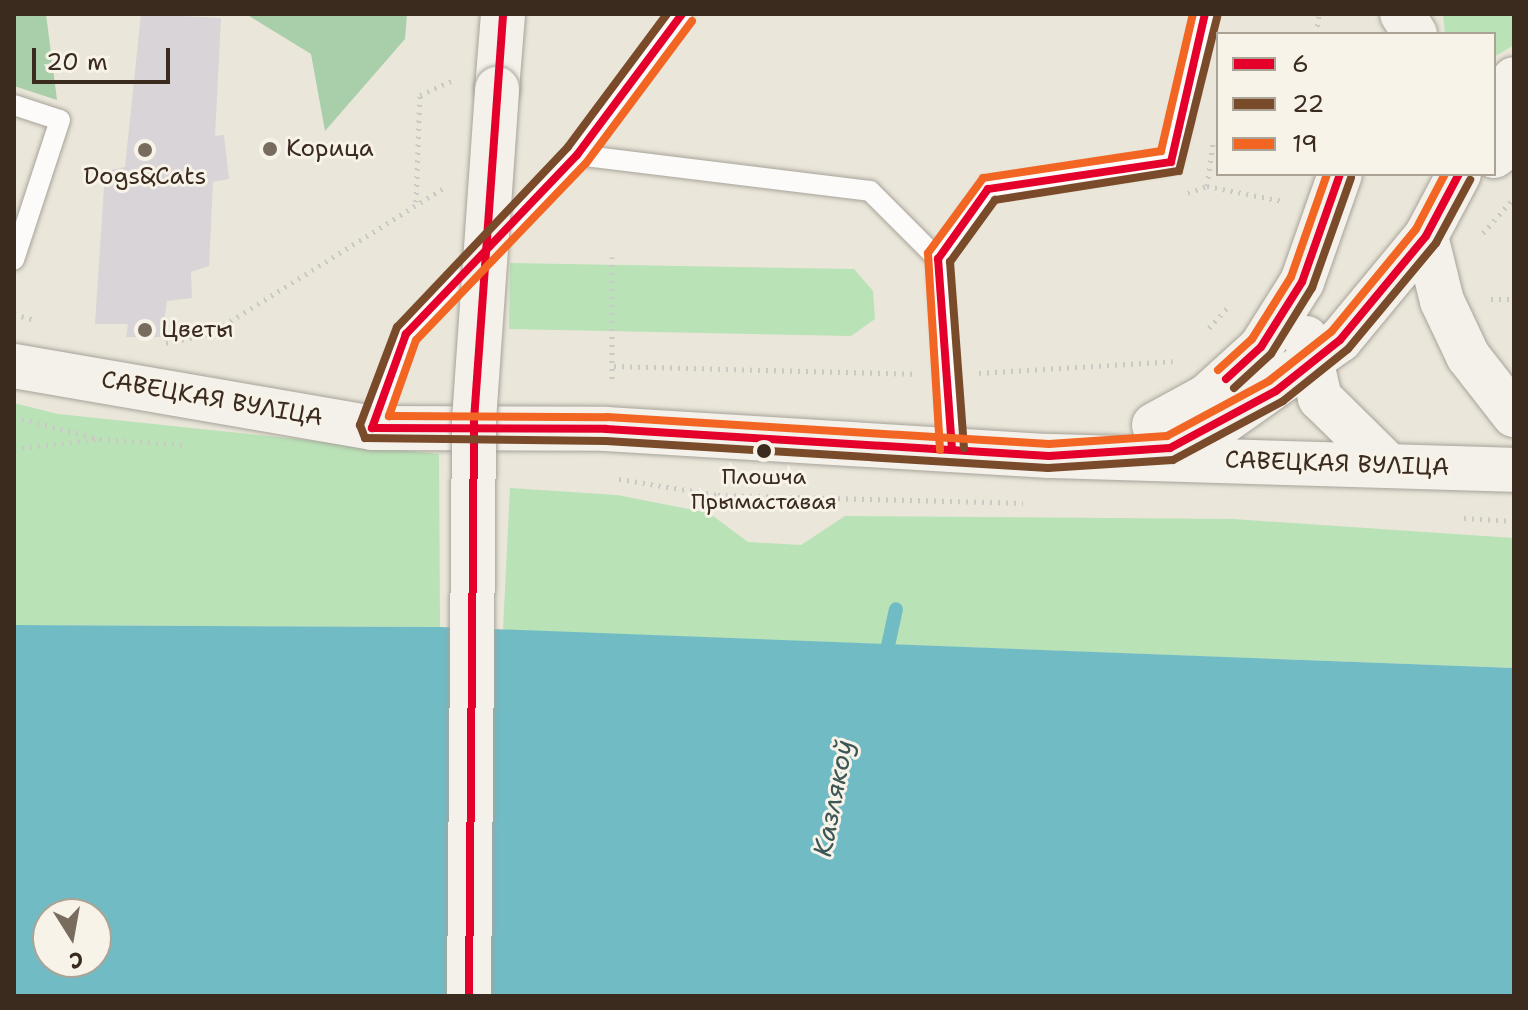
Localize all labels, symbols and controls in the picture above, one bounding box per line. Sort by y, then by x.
scale bar [36,32,174,82]
legend [1216,32,1496,176]
text: 20 m [46,46,108,78]
text: 6 [1292,48,1309,80]
text: 22 [1292,88,1324,120]
text: 19 [1292,128,1318,160]
place label: Корица [286,135,374,163]
marker: Корица [261,140,279,158]
marker: Dogs&Cats [136,141,154,159]
place label: Dogs&Cats [84,163,206,191]
place label: Цветы [161,316,233,344]
marker: Цветы [136,321,154,339]
street label: САВЕЦКАЯ ВУЛІЦА [99,365,325,433]
marker: Плошча Прымаставая [756,443,772,459]
street label: САВЕЦКАЯ ВУЛІЦА [1224,446,1450,482]
place label: Плошча Прымаставая [691,463,837,514]
water label: Казлякоў [806,737,860,859]
north arrow [32,898,112,978]
text: С [67,945,86,976]

